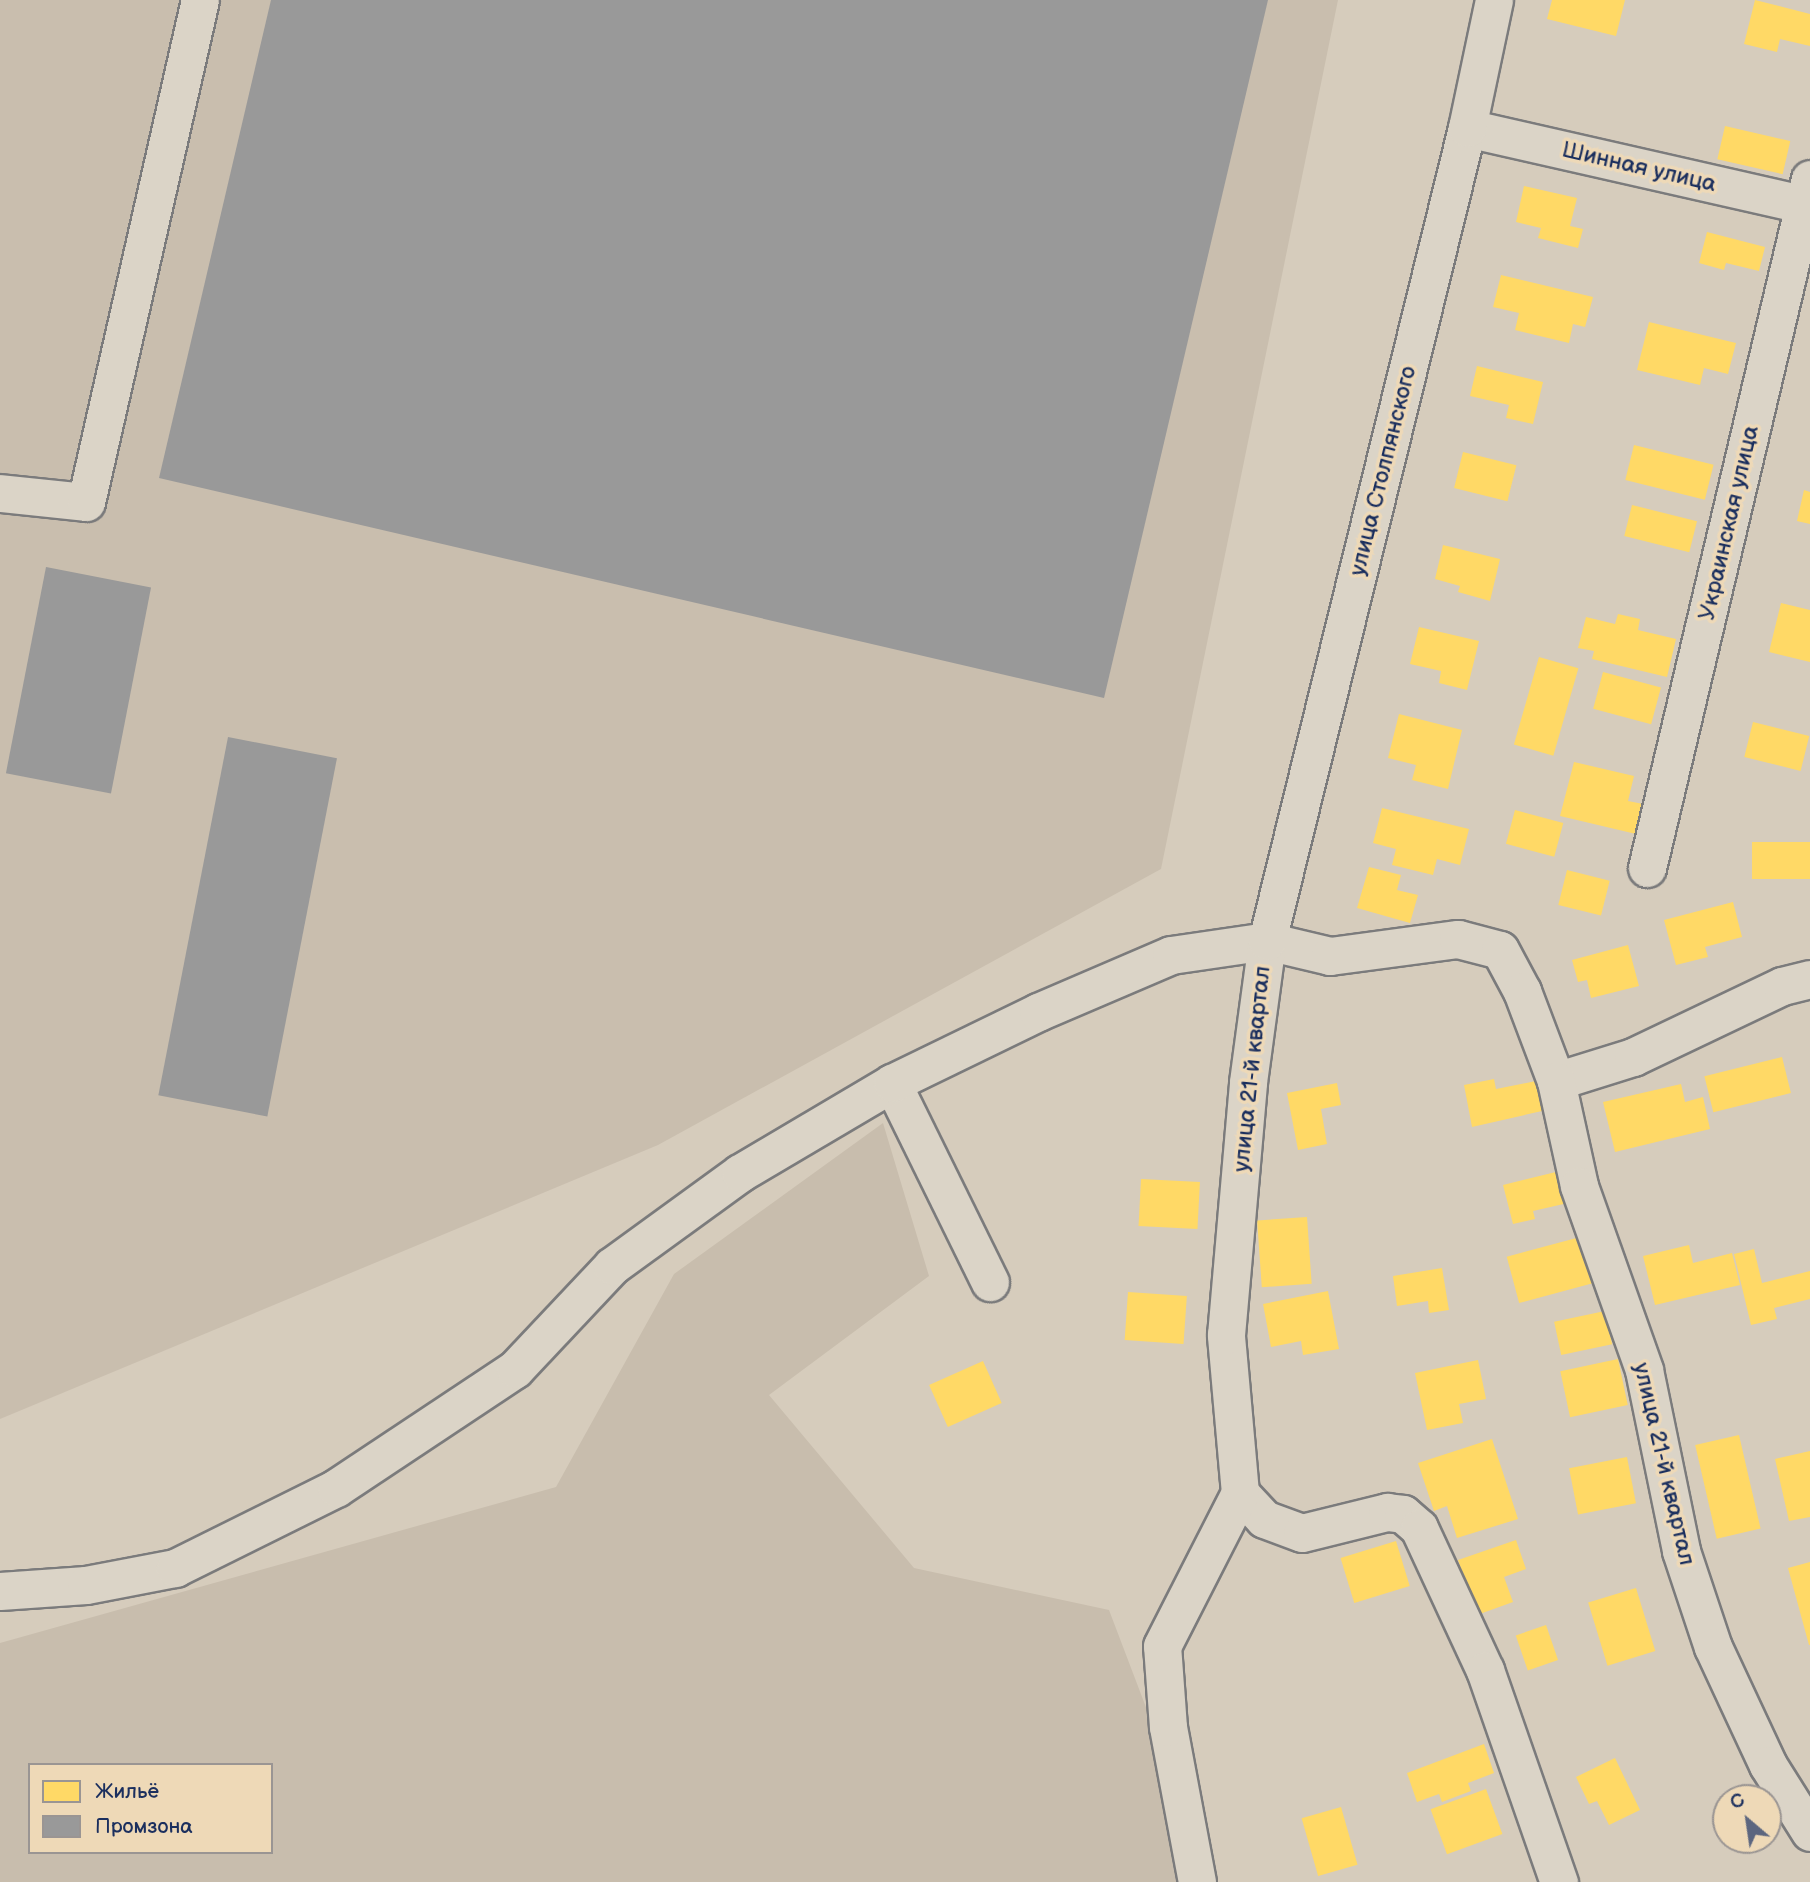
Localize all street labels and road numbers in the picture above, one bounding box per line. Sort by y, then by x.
street label: Шинная улица [1559,136,1719,198]
street label: улица Столпянского [1344,363,1422,579]
street label: Украинская улица [1693,423,1765,623]
street label: улица 21-й квартал [1227,965,1277,1173]
street label: улица 21-й квартал [1627,1360,1701,1568]

